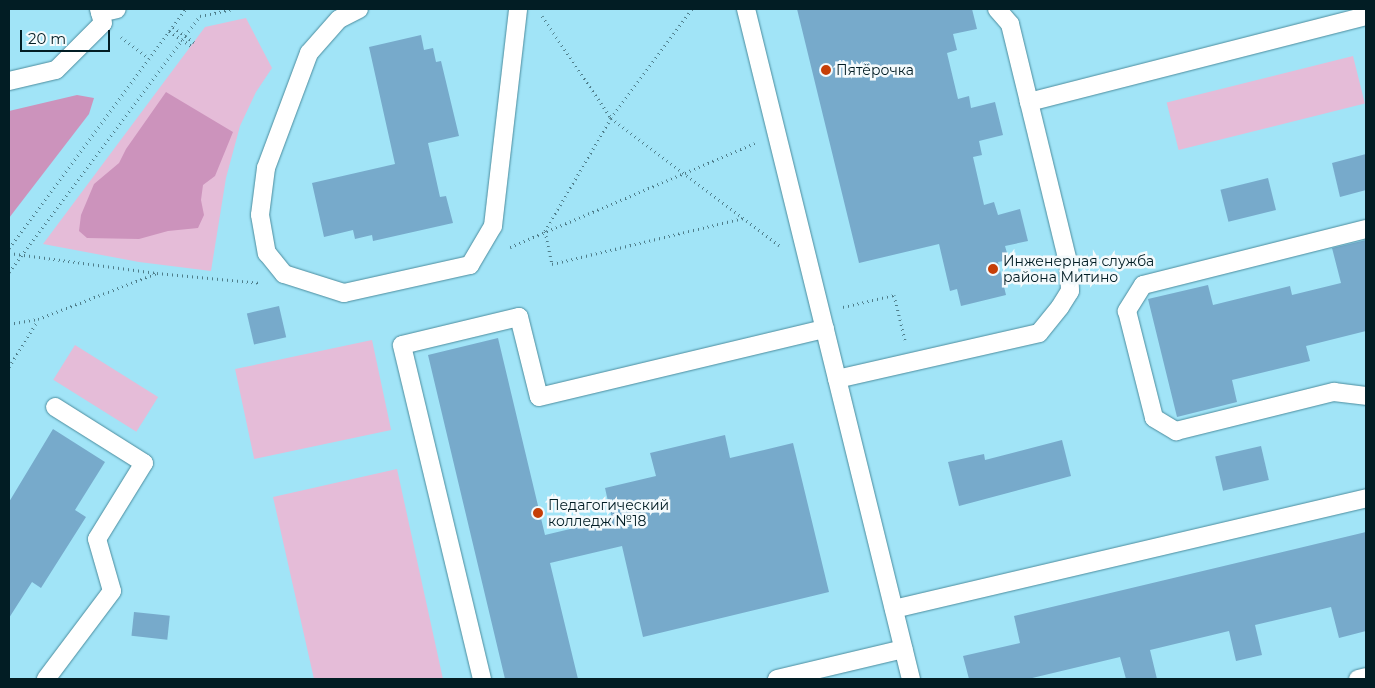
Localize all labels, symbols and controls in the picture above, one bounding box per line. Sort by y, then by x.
scale bar [22,20,112,52]
text: 20 m [28,29,66,48]
place label: Пятёрочка [836,62,914,78]
marker: Пятёрочка [820,64,832,76]
place label: Инженерная служба района Митино [1003,253,1154,286]
marker: Инженерная служба района Митино [987,263,999,275]
place label: Педагогический колледж №18 [548,497,669,530]
marker: Педагогический колледж №18 [532,507,544,519]

